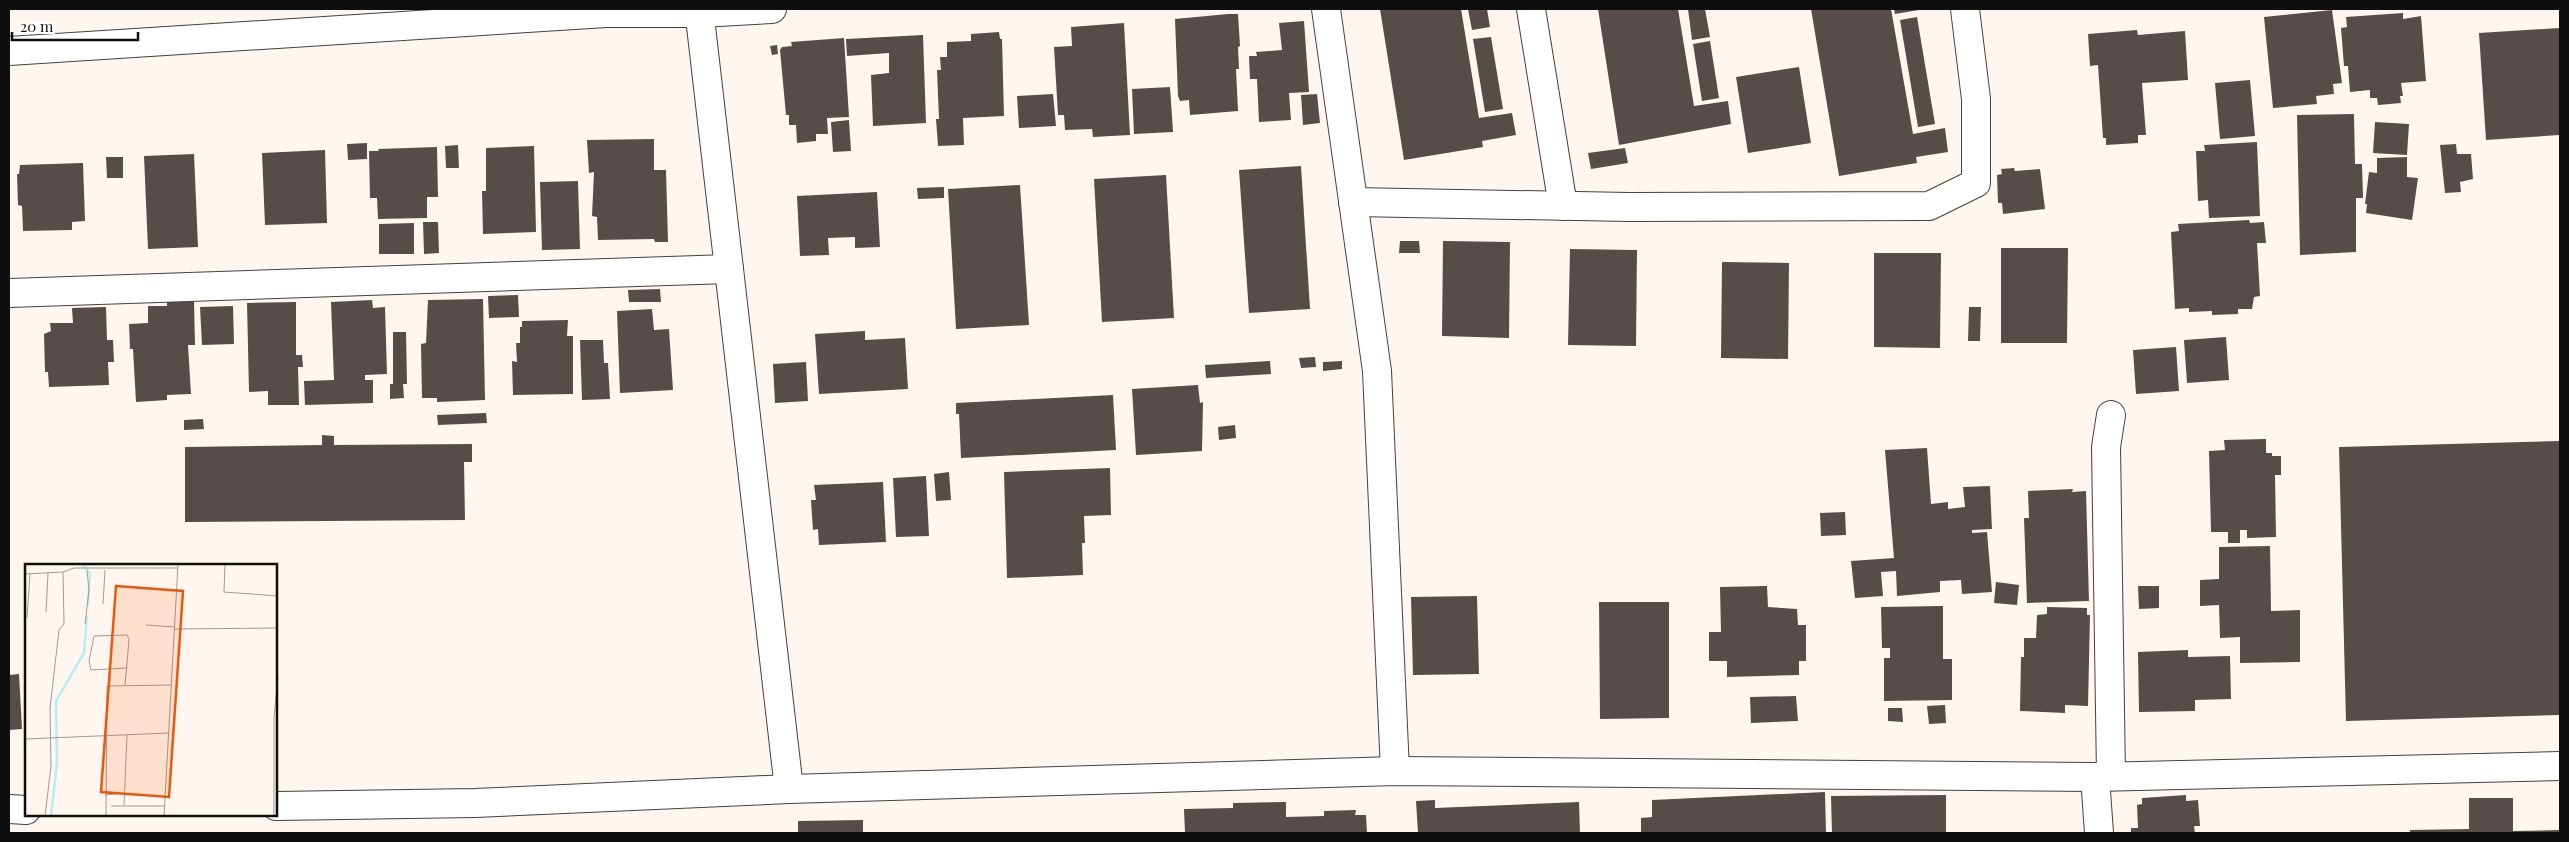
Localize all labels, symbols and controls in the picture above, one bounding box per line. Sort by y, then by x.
scale bar [12,10,139,42]
text: 20 m [20,16,54,36]
inset map [25,564,278,817]

